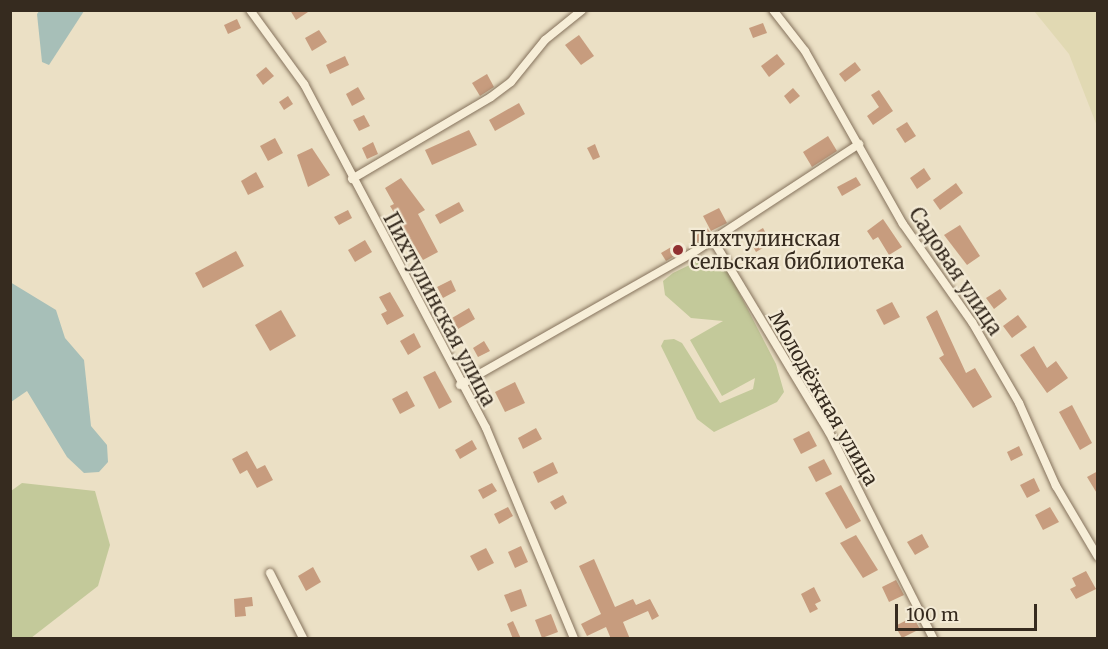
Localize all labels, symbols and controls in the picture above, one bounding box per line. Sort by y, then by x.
street label: Садовая улица [904,203,1008,339]
street label: Пихтулинская улица [379,208,501,410]
place label: Пихтулинская сельская библиотека [690,226,904,273]
marker: Пихтулинская сельская библиотека [671,243,685,257]
street label: Молодёжная улица [764,306,884,490]
scale bar [898,592,1040,630]
text: 100 m [906,603,959,626]

